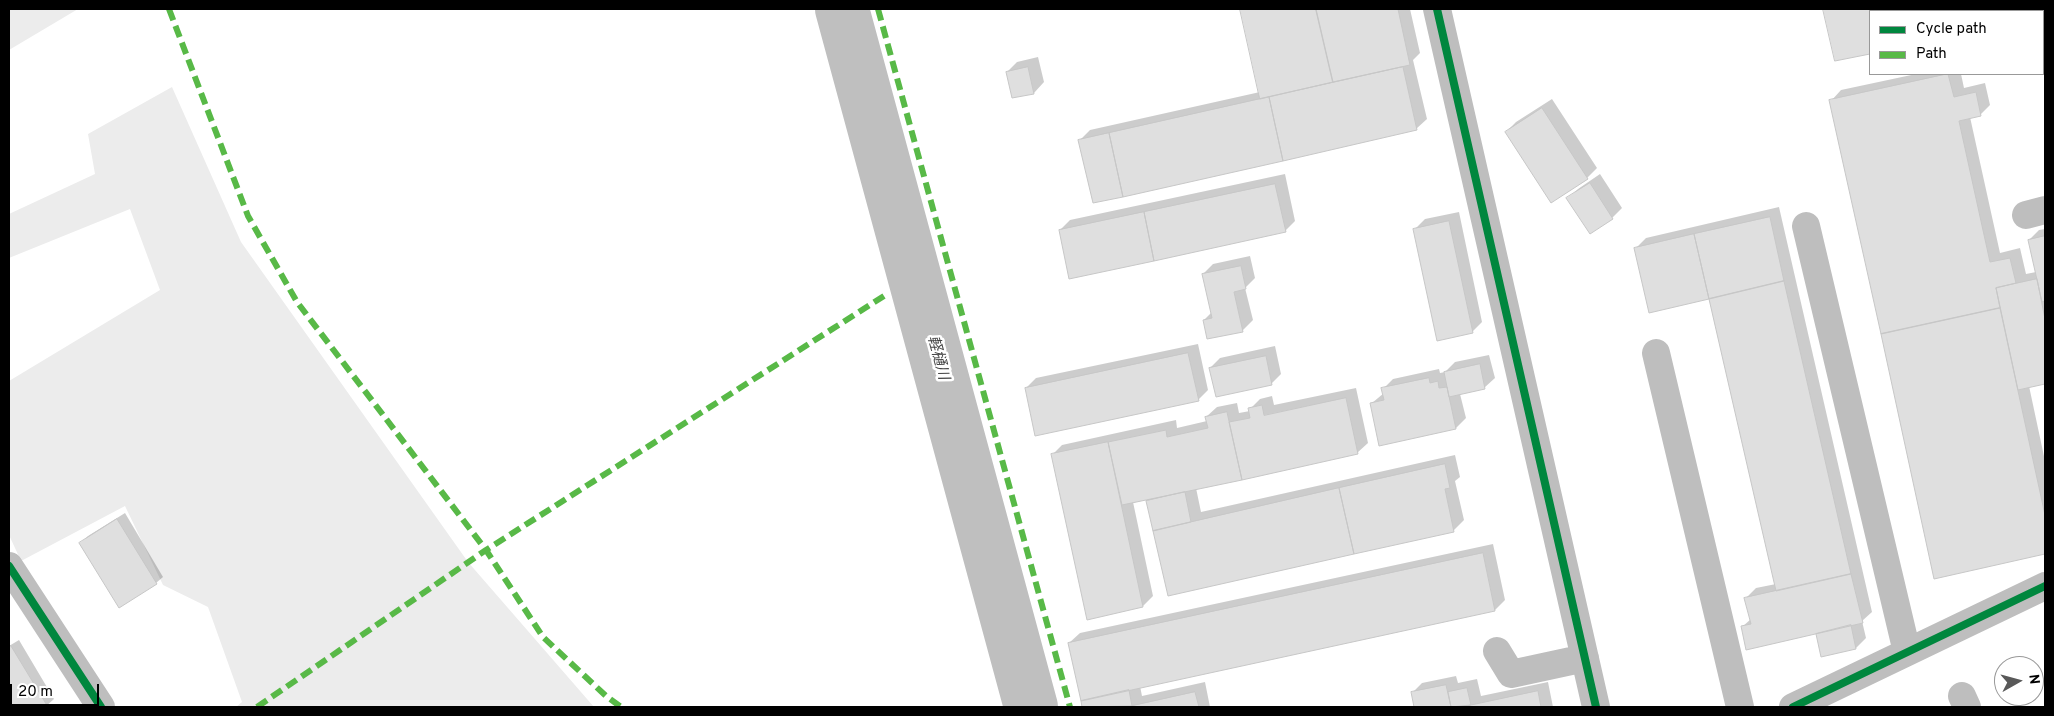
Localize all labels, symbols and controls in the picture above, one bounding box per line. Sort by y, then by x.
legend [1869,10,2044,75]
text: Cycle path [1916,20,1987,39]
text: Path [1916,45,1947,64]
water label: 軽樋川 [922,334,952,382]
north arrow [1994,656,2044,706]
text: N [2024,673,2042,685]
scale bar [12,674,101,706]
text: 20 m [18,683,53,702]

